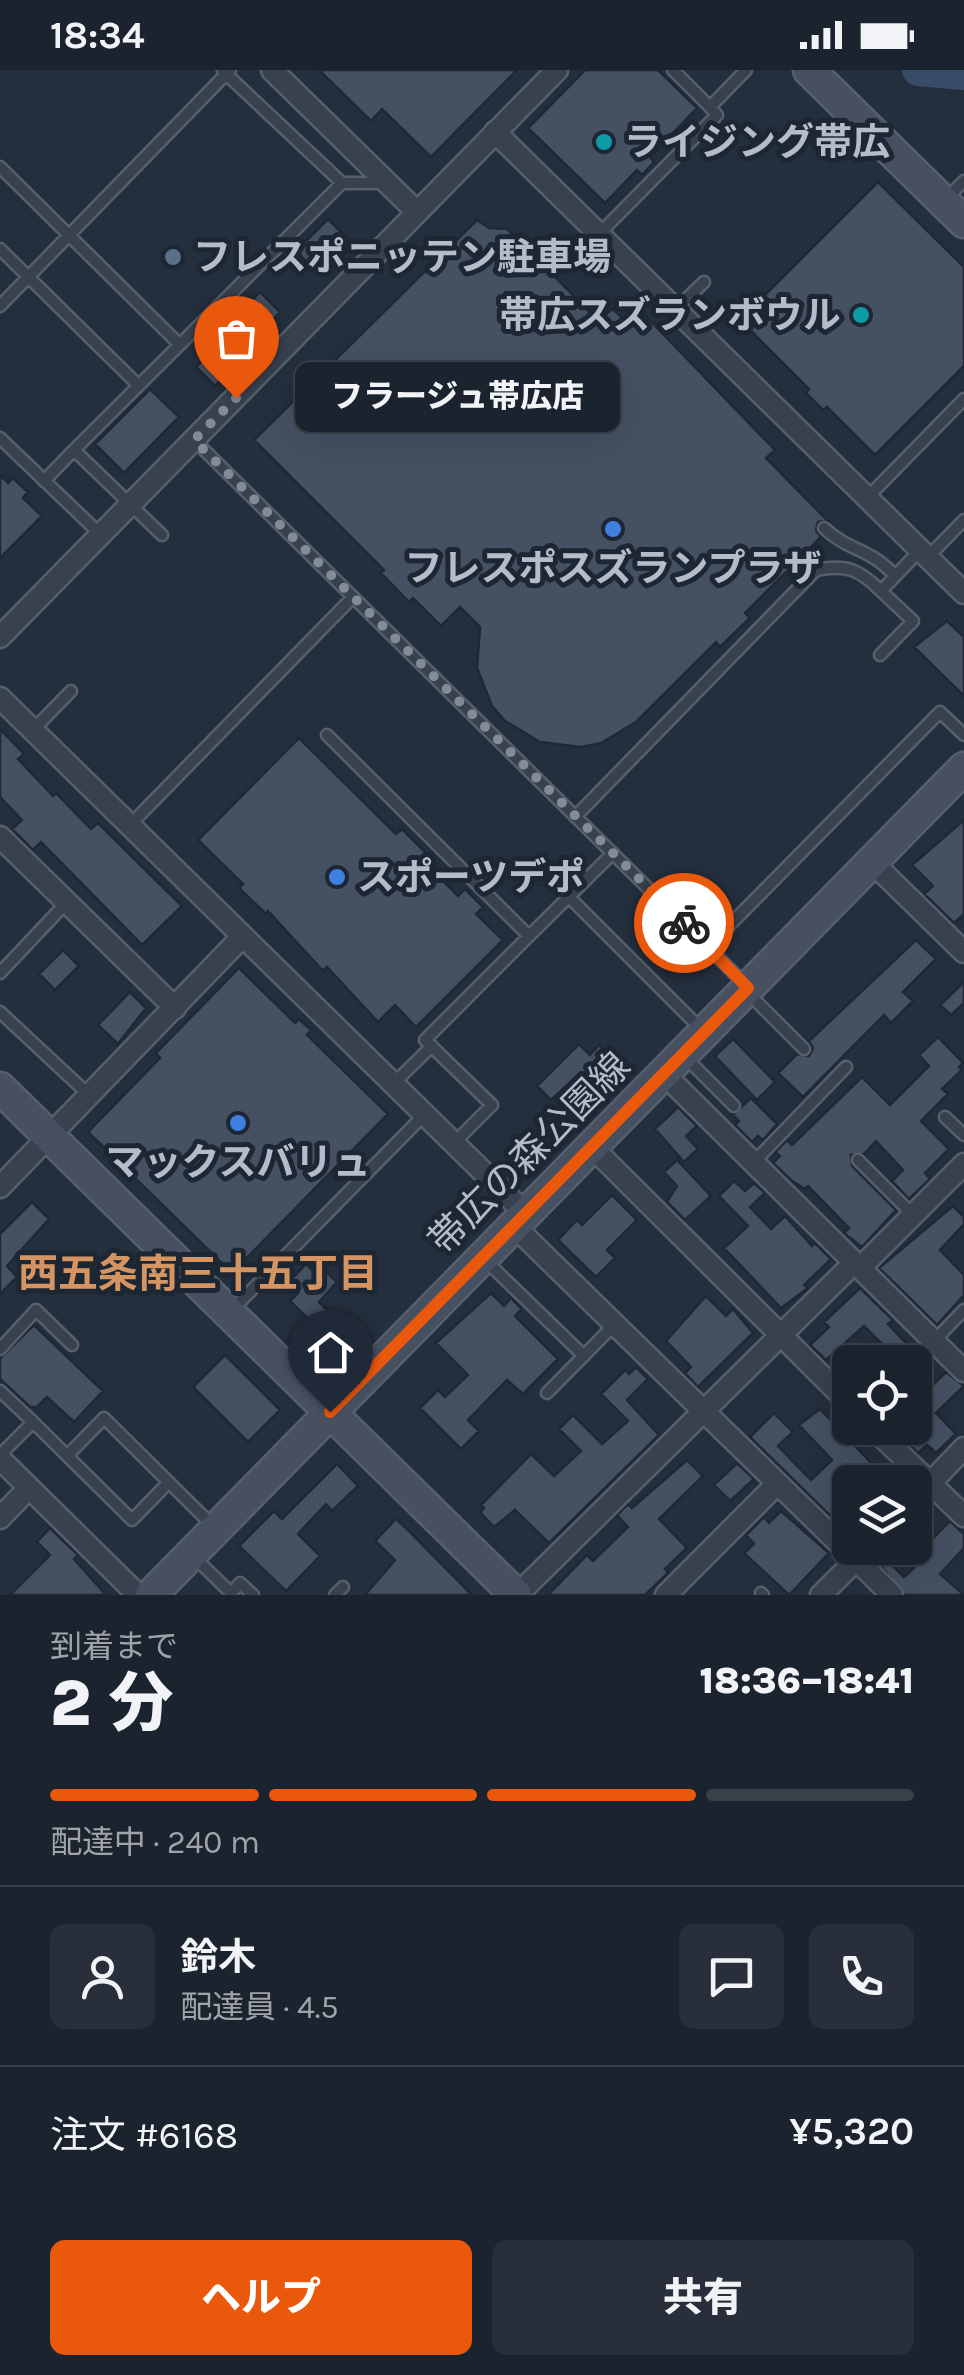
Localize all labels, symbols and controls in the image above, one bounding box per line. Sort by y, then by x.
text: 18:34 [50,13,145,58]
place label: ライジング帯広 [624,120,890,165]
marker: ライジング帯広 [593,131,615,153]
place label: フレスポニッテン駐車場 [193,235,611,280]
marker: フレスポニッテン駐車場 [162,246,184,268]
place label: 帯広スズランボウル [499,293,841,338]
pin [194,296,279,399]
marker: 帯広スズランボウル [850,304,872,326]
icon: bag [209,311,264,366]
callout: フラージュ帯広店 [296,363,621,433]
text: フラージュ帯広店 [331,378,584,415]
marker: フレスポスズランプラザ [602,518,624,540]
place label: フレスポスズランプラザ [405,546,821,591]
place label: スポーツデポ [357,855,584,900]
marker: スポーツデポ [326,866,348,888]
courier [634,873,734,973]
icon: bike [657,896,712,951]
street label: 帯広の森公園線 [419,1043,639,1263]
marker: マックスバリュ [227,1112,249,1134]
place label: マックスバリュ [106,1140,370,1185]
district label: 西五条南三十五丁目 [18,1250,378,1297]
pin [288,1310,373,1413]
icon: home [303,1325,358,1380]
map controls [832,1345,932,1565]
button: locate [832,1345,932,1445]
button: layers [832,1465,932,1565]
text: 到着まで [50,1628,178,1665]
text: 18:36–18:41 [700,1658,914,1703]
text: 2 分 [50,1665,174,1741]
text: 配達中 · 240 m [50,1824,260,1861]
button: person [50,1924,155,2029]
button: chat [679,1924,784,2029]
button: phone [809,1924,914,2029]
text: 鈴木 [180,1935,256,1980]
text: 配達員 · 4.5 [180,1989,339,2026]
text: ¥5,320 [789,2109,914,2154]
text: 注文 #6168 [50,2113,238,2158]
button: ヘルプ [50,2240,472,2355]
button: 共有 [492,2240,914,2355]

